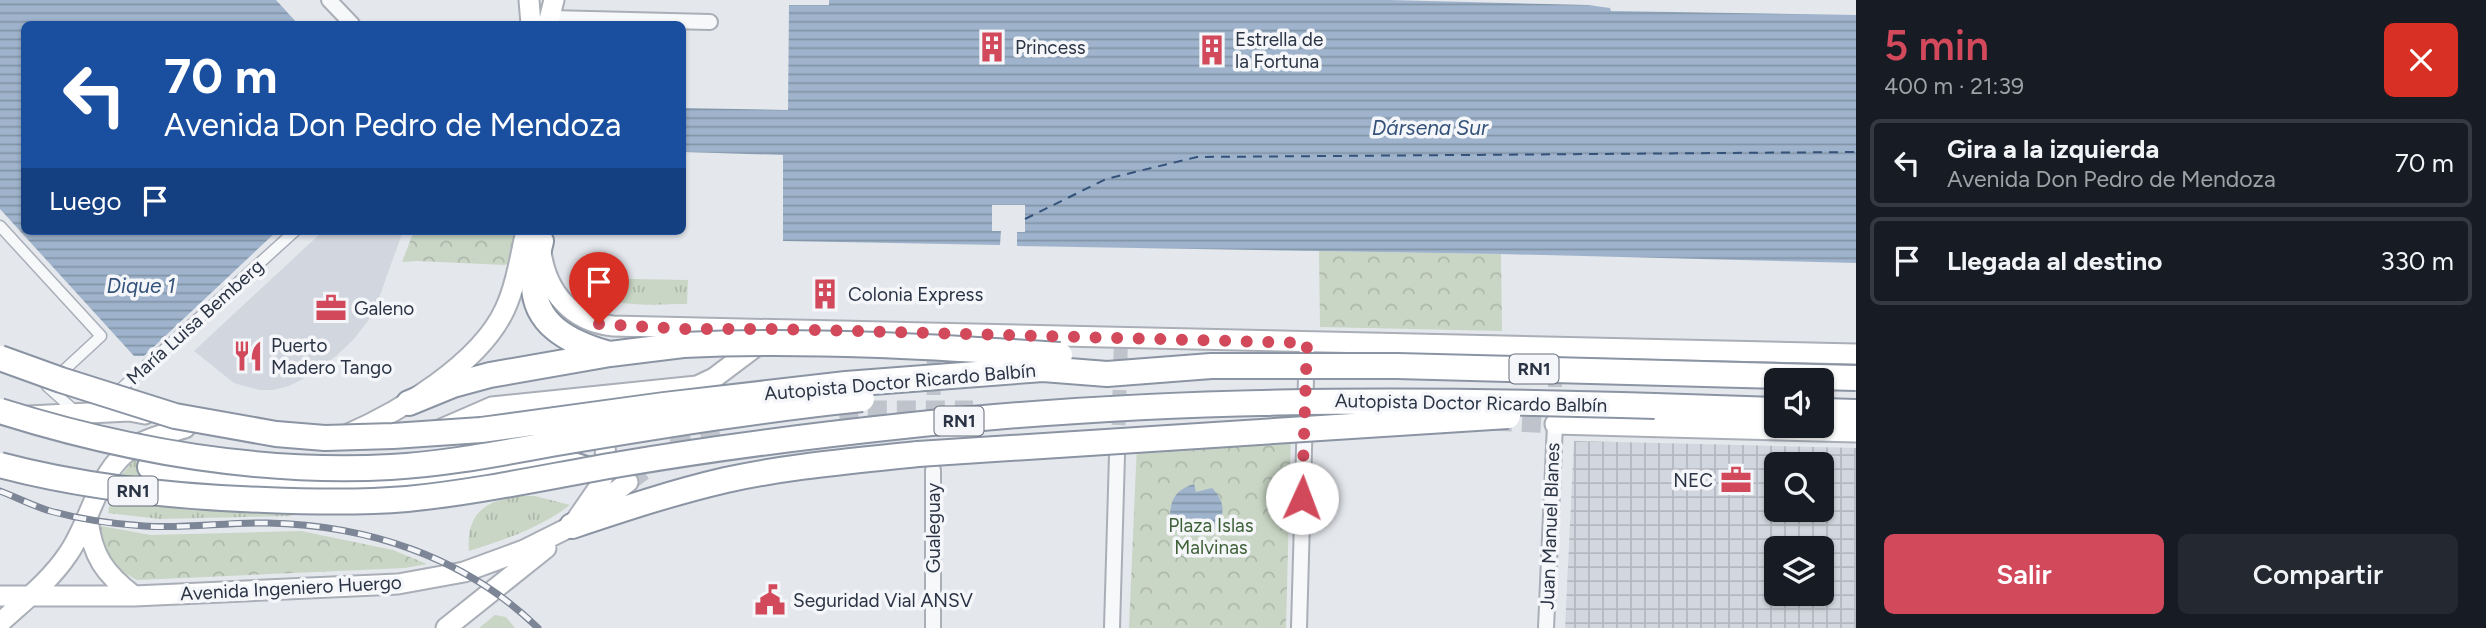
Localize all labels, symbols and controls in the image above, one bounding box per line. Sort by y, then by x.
text: 5 min [1884,20,1989,71]
button: close [2384,23,2458,97]
place label: Estrella de la Fortuna [1235,28,1323,73]
building icon: Princess [975,30,1009,64]
building icon: Estrella de la Fortuna [1195,33,1229,67]
place label: Princess [1015,36,1086,59]
text: 70 m [164,46,277,105]
icon: left [49,49,140,140]
text: 400 m · 21:39 [1884,72,2024,100]
text: Avenida Don Pedro de Mendoza [164,106,621,144]
water label: Dársena Sur [1372,115,1489,140]
text: Gira a la izquierda [1947,133,2159,165]
icon: left [1888,144,1926,182]
text: 70 m [2395,147,2454,179]
text: Avenida Don Pedro de Mendoza [1947,165,2276,193]
icon: arrive [136,182,174,220]
text: Luego [49,185,122,217]
icon: arrive [1888,242,1926,280]
text: Llegada al destino [1947,245,2162,277]
text: 330 m [2380,245,2454,277]
pin [569,252,629,324]
street label: María Luisa Bemberg [122,254,268,390]
icon: arrive [580,263,618,301]
water label: Dique 1 [107,273,175,298]
building icon: Colonia Express [808,277,842,311]
place label: Colonia Express [848,283,983,306]
office icon: Galeno [314,291,348,325]
place label: Galeno [354,297,414,320]
place label: Puerto Madero Tango [271,334,392,379]
restaurant icon: Puerto Madero Tango [231,339,265,373]
road number: RN1 [1510,354,1558,384]
street label: Autopista Doctor Ricardo Balbín [763,359,1037,405]
map controls [1764,368,1834,606]
button: sound [1764,368,1834,438]
street label: Autopista Doctor Ricardo Balbín [1335,389,1607,417]
road number: RN1 [934,407,984,436]
street label: Juan Manuel Blanes [1536,442,1564,610]
button: search [1764,452,1834,522]
position arrow [1265,461,1339,535]
office icon: NEC [1719,463,1753,497]
place label: NEC [1673,469,1713,492]
road number: RN1 [108,476,158,505]
street label: Gualeguay [922,483,945,573]
park label: Plaza Islas Malvinas [1168,514,1254,559]
button: Salir [1884,534,2164,614]
button: Compartir [2178,534,2458,614]
button: layers [1764,536,1834,606]
street label: Avenida Ingeniero Huergo [180,571,402,605]
public building icon: Seguridad Vial ANSV [753,583,787,617]
place label: Seguridad Vial ANSV [793,589,973,612]

